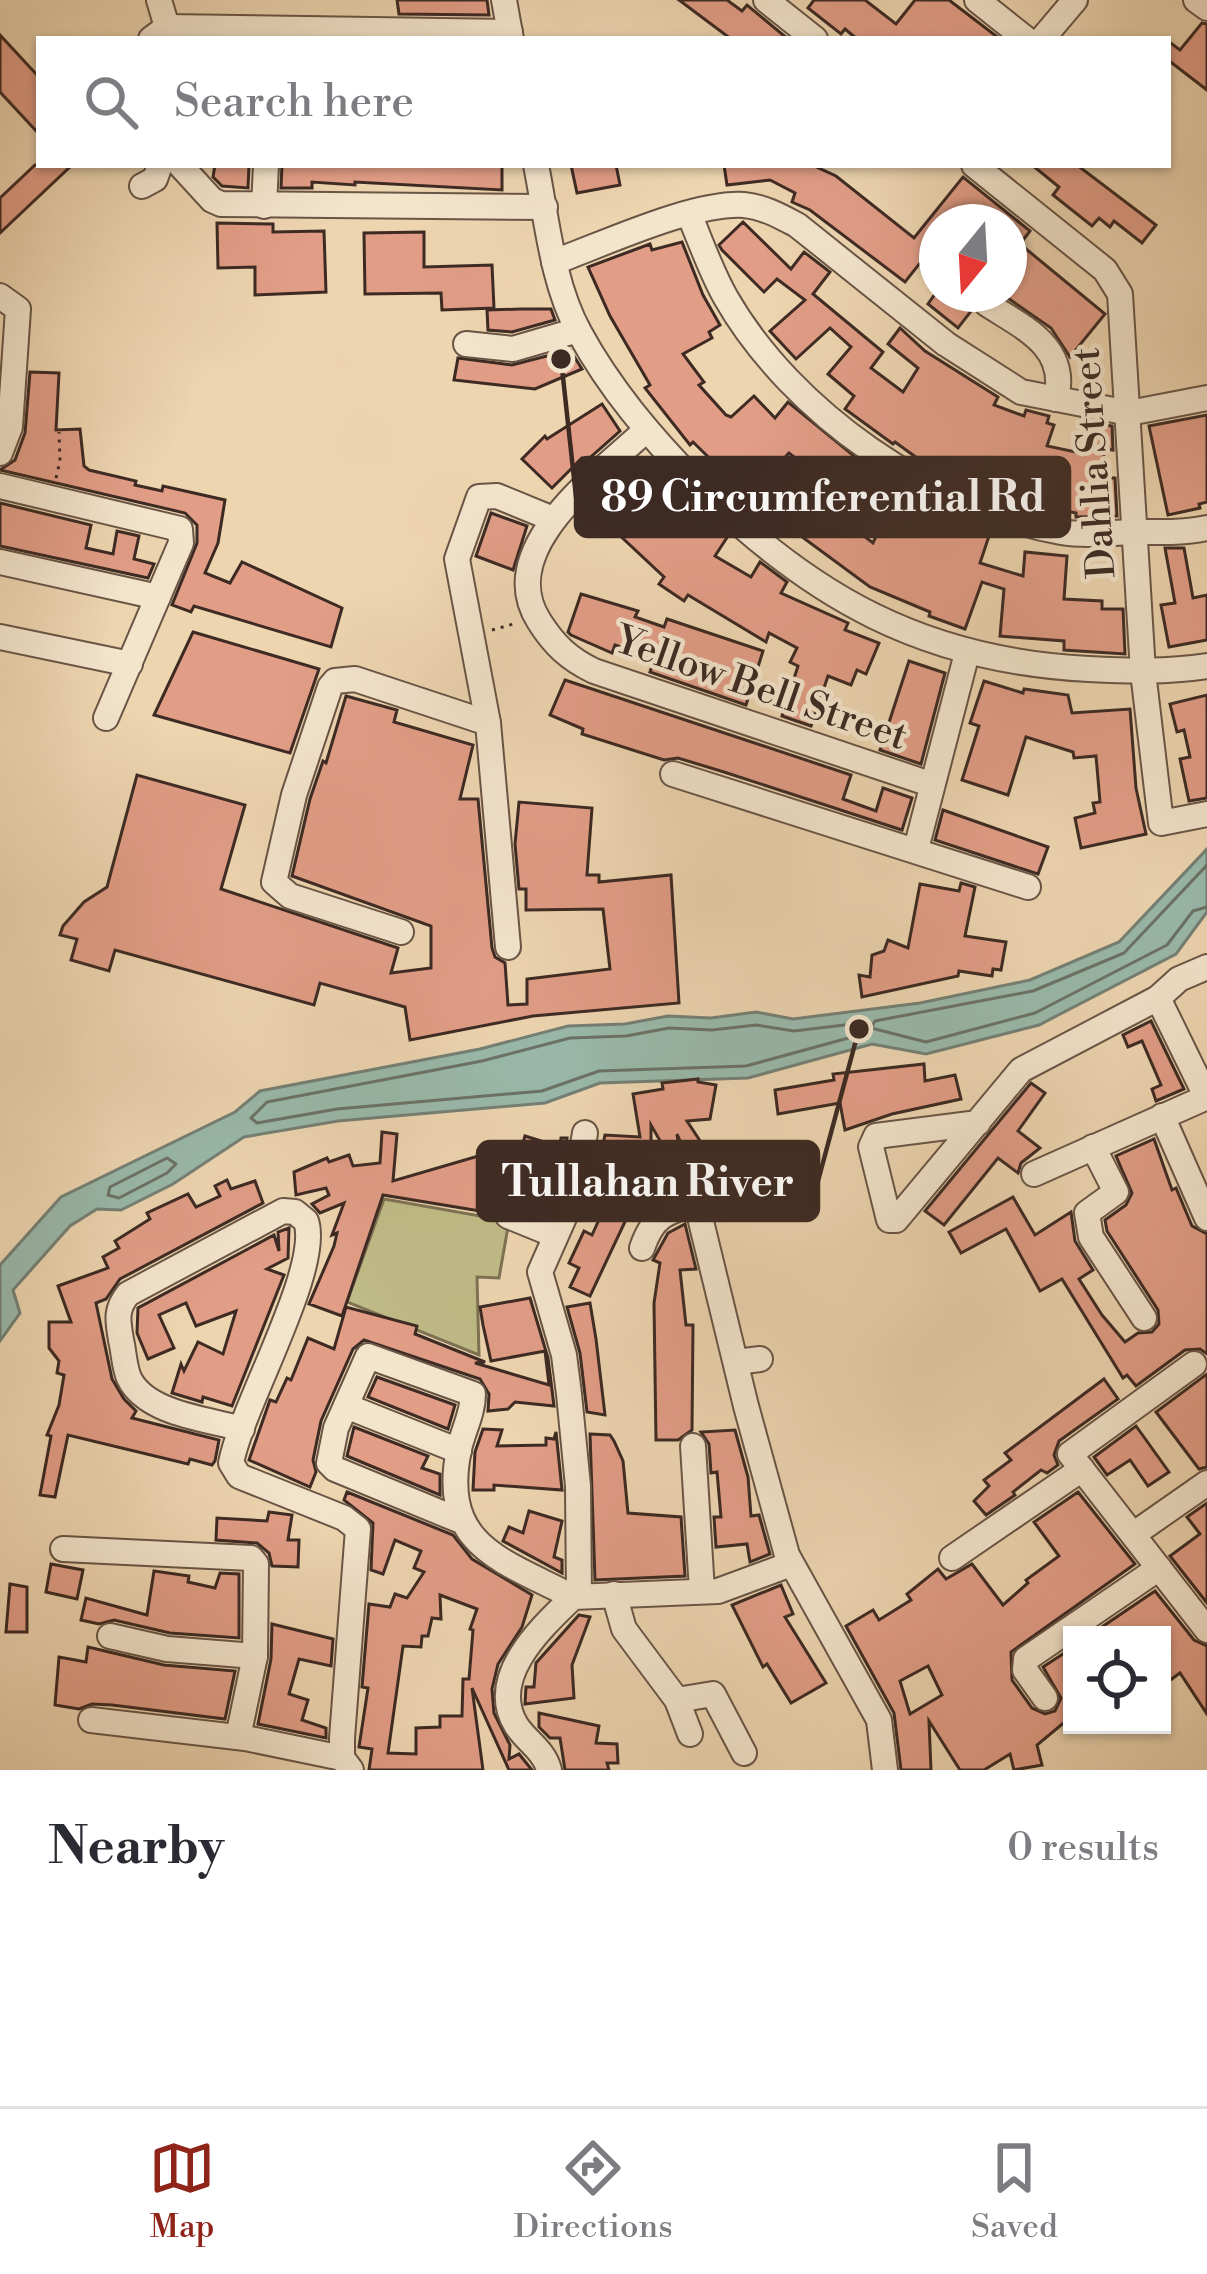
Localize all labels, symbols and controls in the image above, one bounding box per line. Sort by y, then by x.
search box [36,36,1171,168]
icon: search [78,69,144,135]
text: Search here [174,74,414,131]
north arrow [919,204,1027,312]
street label: Dahlia Street [1062,346,1128,580]
callout: 89 Circumferential Rd [576,458,1069,536]
text: 89 Circumferential Rd [601,472,1045,525]
street label: Yellow Bell Street [607,615,914,762]
callout: Tullahan River [478,1142,818,1220]
text: Tullahan River [502,1157,794,1210]
map controls [1063,1626,1171,1734]
button: locate [1063,1626,1171,1734]
text: Nearby [48,1816,224,1880]
text: 0 results [1007,1824,1159,1873]
tab: Map [149,2135,215,2248]
tab: Directions [514,2135,673,2248]
tab: Saved [971,2135,1058,2248]

